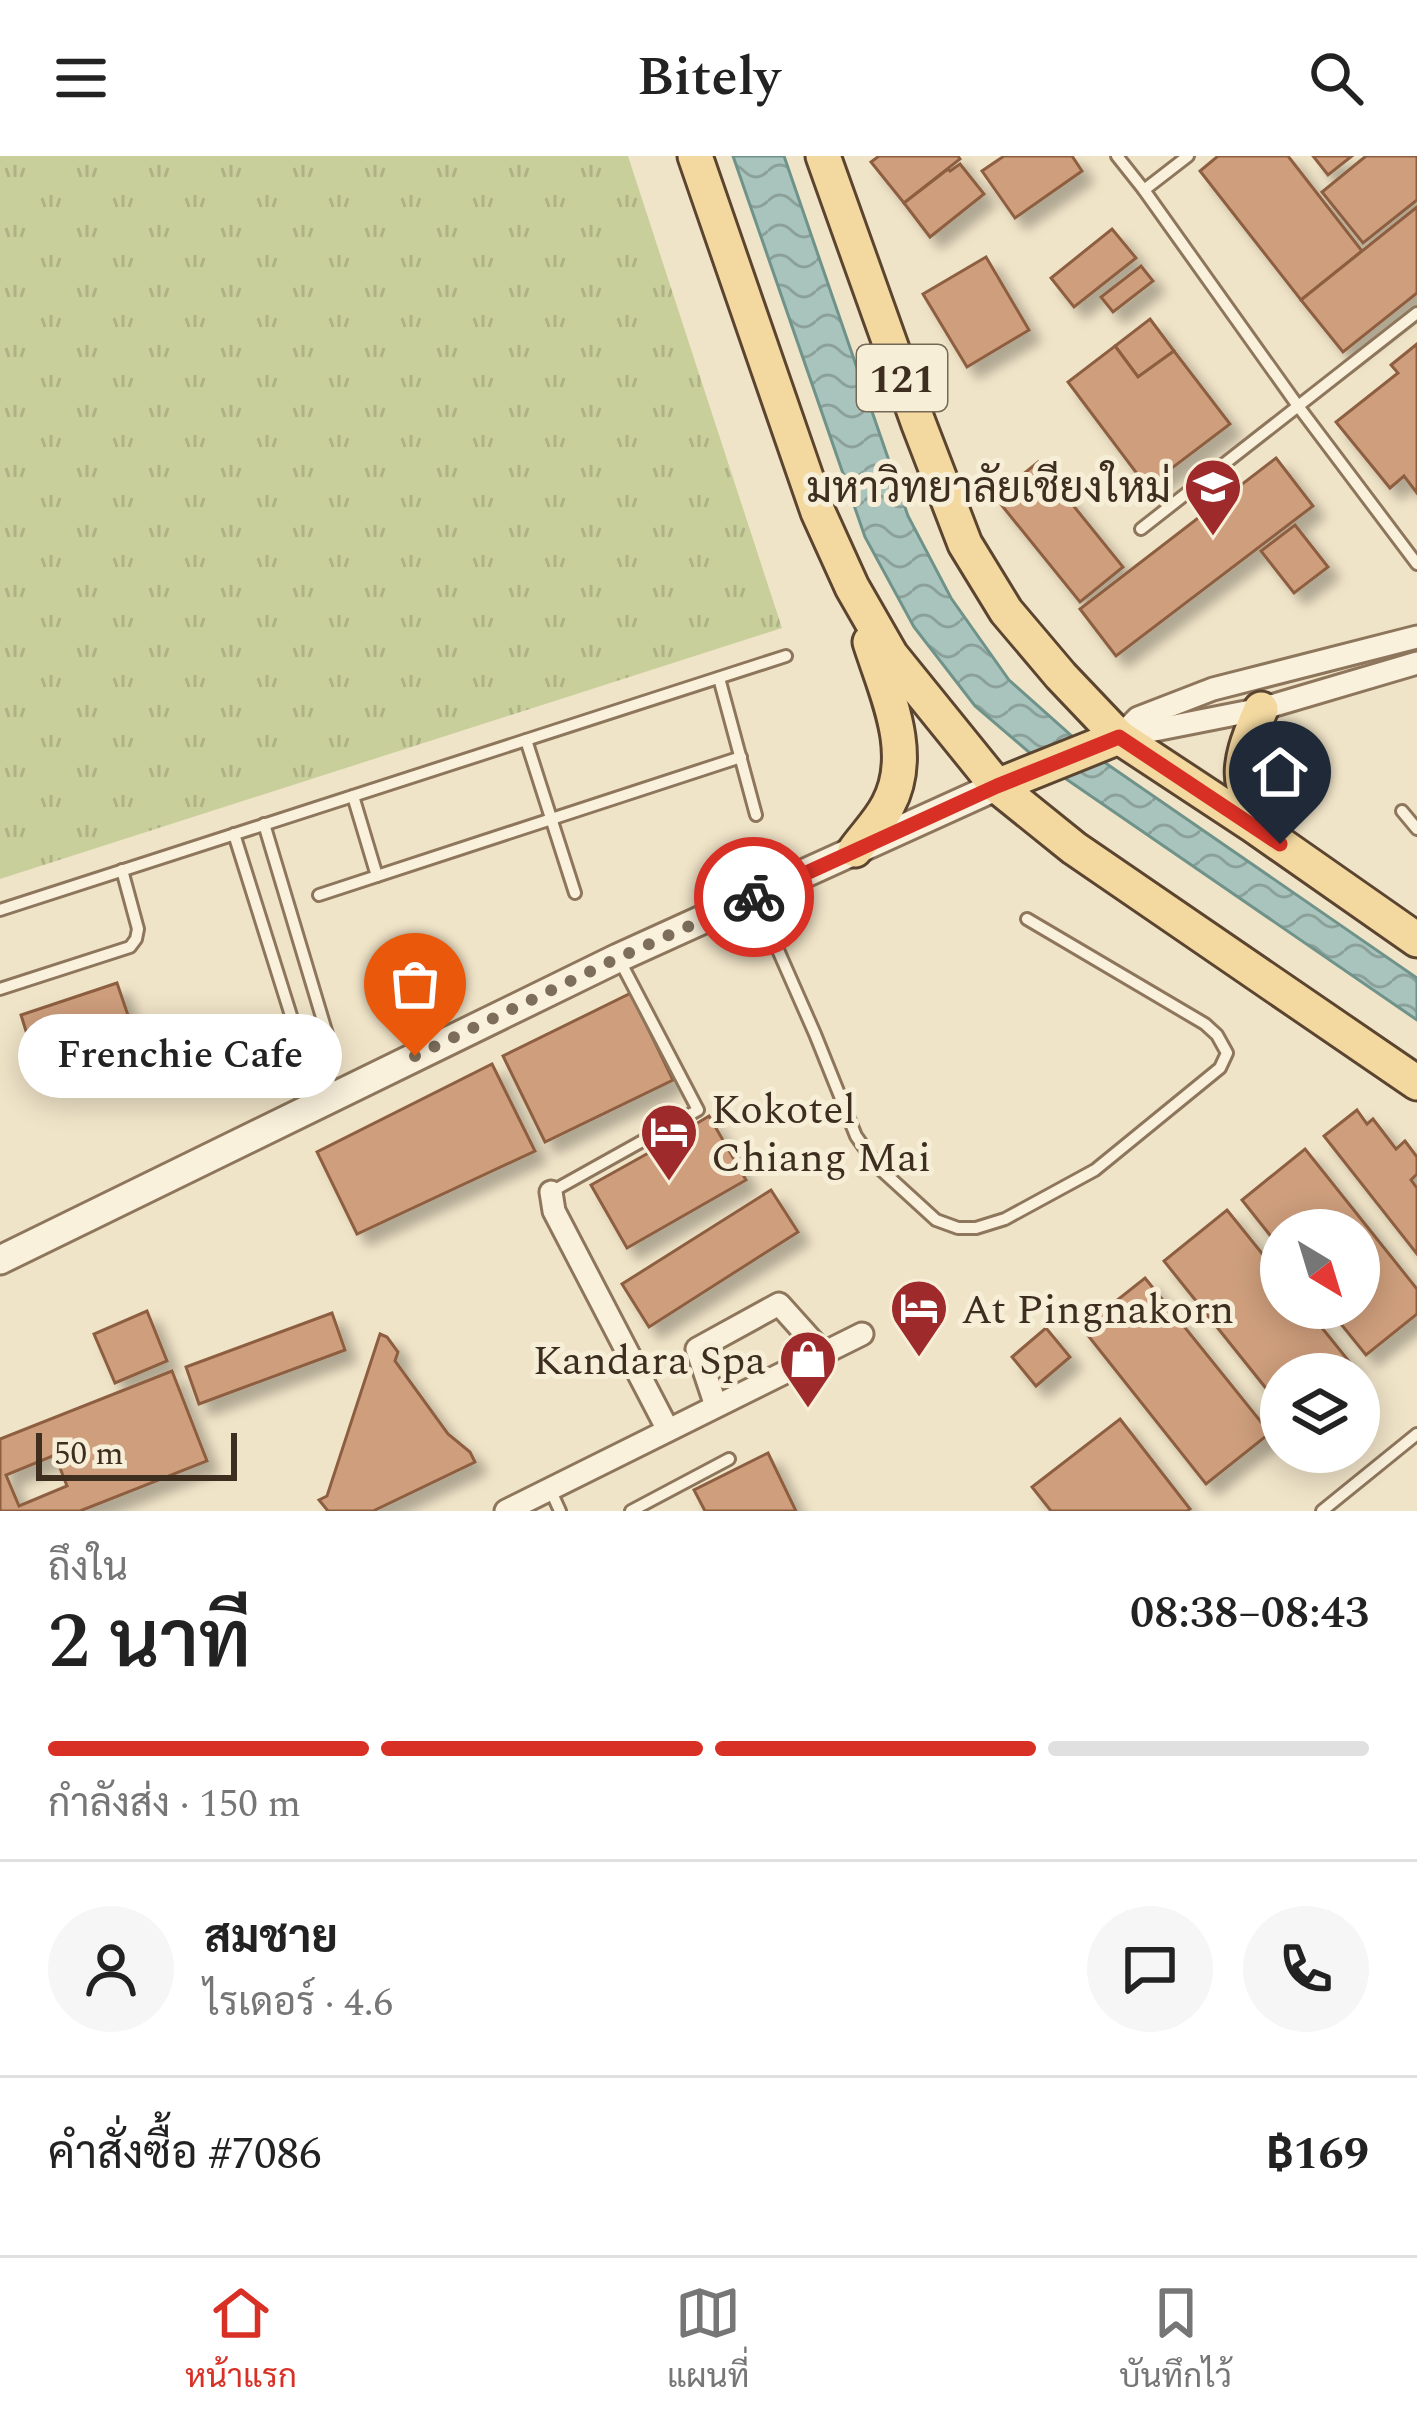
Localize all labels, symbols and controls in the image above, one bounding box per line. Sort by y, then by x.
text: Bitely [637,37,780,119]
icon: menu [48,45,114,111]
icon: search [1303,45,1369,111]
road number: 121 [857,345,947,411]
school or university icon: มหาวิทยาลัยเชียงใหม่ [1182,456,1244,538]
place label: มหาวิทยาลัยเชียงใหม่ [806,458,1171,521]
pin [1229,721,1331,844]
icon: home [1247,739,1313,805]
courier [694,837,814,957]
icon: bike [721,864,787,930]
pin [364,933,466,1056]
icon: bag [382,951,448,1017]
callout: Frenchie Cafe [19,1014,343,1098]
text: Frenchie Cafe [57,1026,303,1085]
place label: Kokotel Chiang Mai [711,1079,931,1190]
hotel icon: Kokotel Chiang Mai [638,1101,700,1183]
north arrow [1260,1209,1380,1329]
map controls [1260,1209,1380,1473]
hotel icon: At Pingnakorn [888,1277,950,1359]
place label: At Pingnakorn [961,1279,1234,1342]
shop icon: Kandara Spa [777,1328,839,1410]
place label: Kandara Spa [533,1330,766,1393]
button: layers [1260,1353,1380,1473]
scale bar [36,1427,237,1480]
text: 50 m [54,1429,124,1479]
text: ถึงใน [48,1539,128,1598]
text: 08:38–08:43 [1130,1579,1369,1648]
text: 2 นาที [48,1583,251,1702]
text: กำลังส่ง · 150 m [48,1775,301,1834]
text: สมชาย [204,1904,338,1973]
button: person [48,1906,174,2032]
button: chat [1087,1906,1213,2032]
button: phone [1243,1906,1369,2032]
text: ไรเดอร์ · 4.6 [204,1974,393,2033]
text: คำสั่งซื้อ #7086 [48,2120,321,2189]
text: ฿169 [1266,2120,1369,2189]
tab: หน้าแรก [185,2280,297,2402]
tab: แผนที่ [667,2280,749,2402]
tab: บันทึกไว้ [1119,2280,1232,2402]

